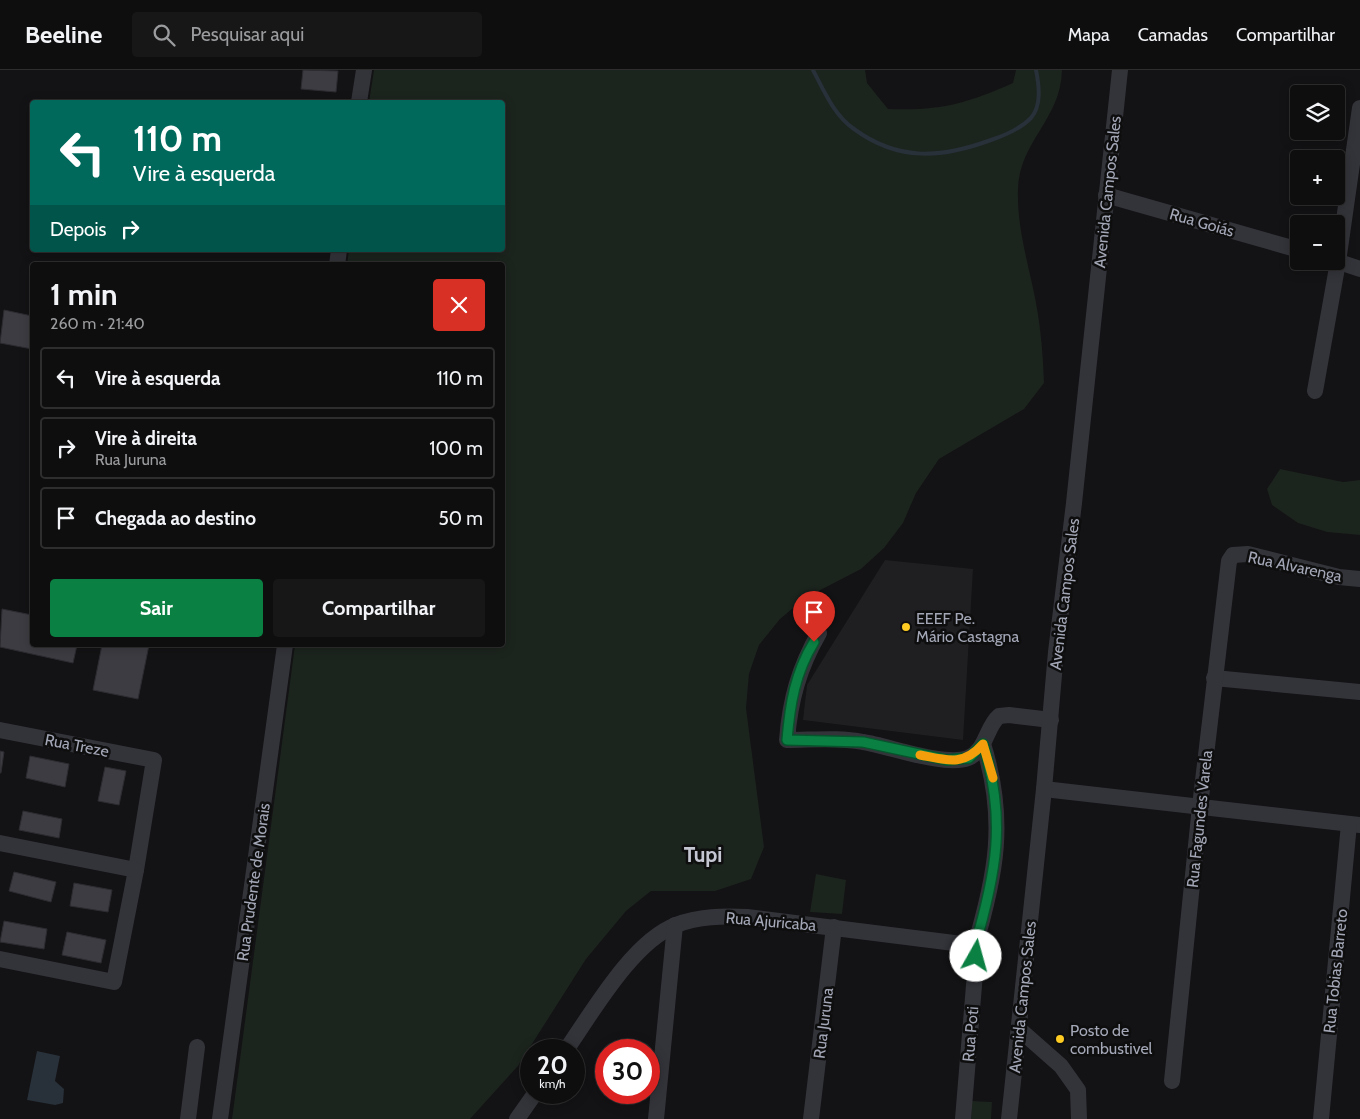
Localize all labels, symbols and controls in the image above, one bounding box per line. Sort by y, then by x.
search box [132,12,482,57]
text: Beeline [25,20,102,49]
icon: search [150,21,178,49]
text: Pesquisar aqui [190,23,304,46]
text: Mapa [1068,24,1110,46]
text: Camadas [1138,24,1208,46]
text: Compartilhar [1236,24,1335,46]
map controls [1290,85,1345,270]
button: layers [1290,85,1345,140]
street label: Avenida Campos Sales [1090,115,1125,269]
text: 110 m [133,117,222,160]
icon: left [50,120,115,185]
button: + [1290,150,1345,205]
text: Vire à esquerda [133,160,275,187]
street label: Rua Goiás [1167,204,1237,241]
icon: right [116,215,144,243]
button: − [1290,215,1345,270]
text: Depois [50,218,106,241]
text: 1 min [50,276,118,313]
button: close [433,279,485,331]
text: 260 m · 21:40 [50,314,145,333]
icon: left [52,364,80,392]
text: Vire à esquerda [95,367,221,390]
text: 110 m [436,367,483,390]
text: Vire à direita [95,427,197,450]
icon: right [52,434,80,462]
text: 100 m [429,437,483,460]
text: Rua Juruna [95,450,166,469]
icon: arrive [52,504,80,532]
text: Chegada ao destino [95,507,256,530]
text: 50 m [439,507,483,530]
street label: Avenida Campos Sales [1046,517,1083,671]
street label: Rua Alvarenga [1246,547,1344,586]
button: Sair [50,579,263,637]
button: Compartilhar [273,579,485,637]
pin [793,591,835,642]
icon: arrive [800,598,828,626]
place label: EEEF Pe. Mário Castagna [916,609,1020,646]
marker: EEEF Pe. Mário Castagna [900,621,912,633]
street label: Rua Treze [43,730,111,761]
street label: Rua Fagundes Varela [1183,749,1216,889]
street label: Rua Prudente de Morais [233,801,274,962]
district label: Tupi [684,842,722,867]
street label: Rua Ajuricaba [725,908,817,935]
street label: Rua Tobias Barreto [1320,908,1351,1034]
street label: Avenida Campos Sales [1005,920,1040,1074]
position arrow [949,929,1001,981]
street label: Rua Juruna [810,986,837,1060]
street label: Rua Poti [959,1006,982,1063]
place label: Posto de combustivel [1070,1021,1153,1058]
marker: Posto de combustivel [1054,1033,1066,1045]
speed limit sign: 30 [595,1039,660,1104]
text: 20 [537,1050,568,1080]
text: km/h [539,1076,566,1091]

